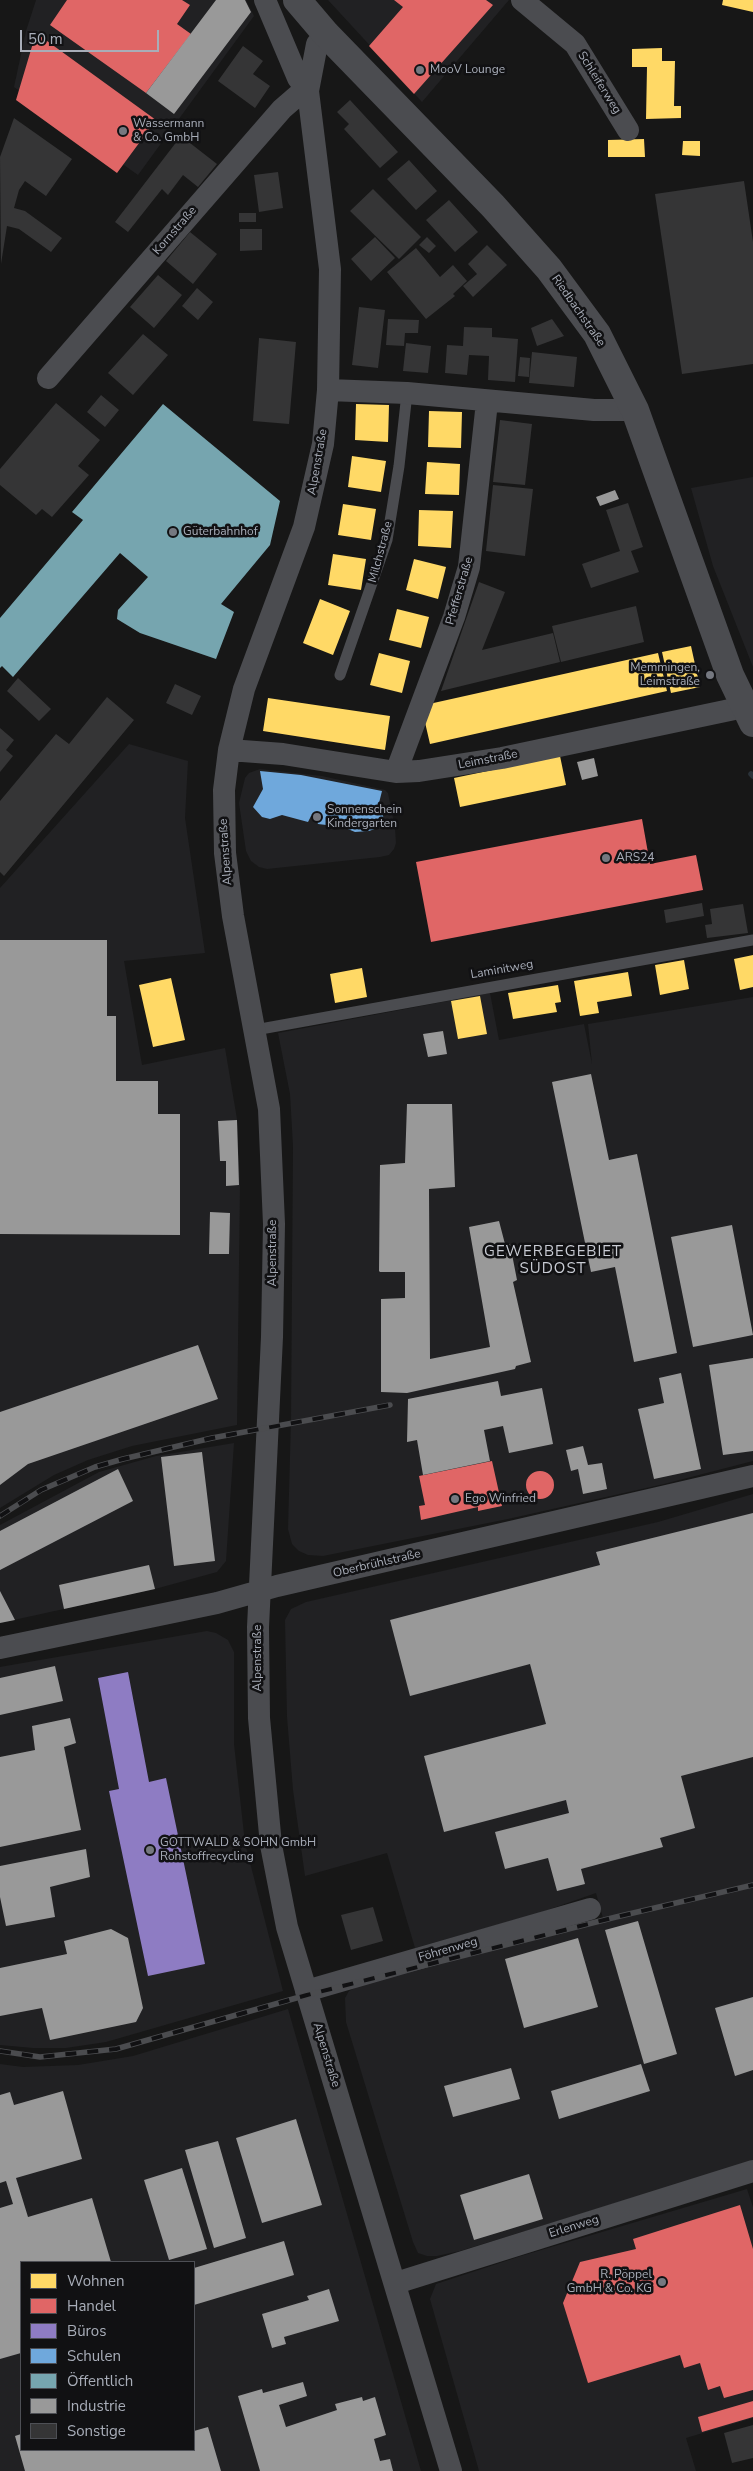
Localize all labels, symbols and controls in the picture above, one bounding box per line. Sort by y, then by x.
scale bar [22,20,161,52]
text: 50 m [28,29,63,49]
street label: Schleiferweg [574,49,624,117]
place label: MooV Lounge [430,63,505,77]
marker: MooV Lounge [414,64,426,76]
place label: Wassermann & Co. GmbH [133,117,204,145]
marker: Wassermann & Co. GmbH [117,125,129,137]
street label: Kornstraße [150,204,200,258]
street label: Riedbachstraße [548,272,608,350]
street label: Alpenstraße [305,428,331,496]
street label: Milchstraße [366,520,396,584]
place label: Güterbahnhof [183,525,258,539]
marker: Güterbahnhof [167,526,179,538]
street label: Pfefferstraße [443,555,477,627]
place label: Memmingen, Leimstraße [630,661,700,689]
marker: Memmingen, Leimstraße [704,669,716,681]
street label: Leimstraße [457,747,519,773]
place label: Sonnenschein Kindergarten [327,803,402,831]
marker: Sonnenschein Kindergarten [311,811,323,823]
street label: Alpenstraße [216,818,236,886]
place label: ARS24 [616,851,655,865]
marker: ARS24 [600,852,612,864]
street label: Laminitweg [470,957,534,983]
street label: Alpenstraße [266,1220,280,1286]
district label: GEWERBEGEBIET SÜDOST [482,1243,624,1278]
place label: Ego Winfried [465,1492,536,1506]
marker: Ego Winfried [449,1493,461,1505]
street label: Oberbrühlstraße [332,1547,422,1581]
street label: Alpenstraße [251,1625,265,1691]
place label: GOTTWALD & SOHN GmbH Rohstoffrecycling [160,1836,316,1864]
marker: GOTTWALD & SOHN GmbH Rohstoffrecycling [144,1844,156,1856]
street label: Föhrenweg [417,1935,479,1965]
street label: Alpenstraße [309,2021,343,2089]
street label: Erlenweg [547,2213,601,2241]
legend [20,2261,195,2451]
place label: R. Pöppel GmbH & Co. KG [567,2268,652,2296]
text: Wohnen [67,2271,125,2291]
marker: R. Pöppel GmbH & Co. KG [656,2276,668,2288]
text: Handel [67,2296,116,2316]
text: Büros [67,2321,106,2341]
text: Schulen [67,2346,121,2366]
text: Öffentlich [67,2371,133,2391]
text: Industrie [67,2396,126,2416]
text: Sonstige [67,2421,126,2441]

